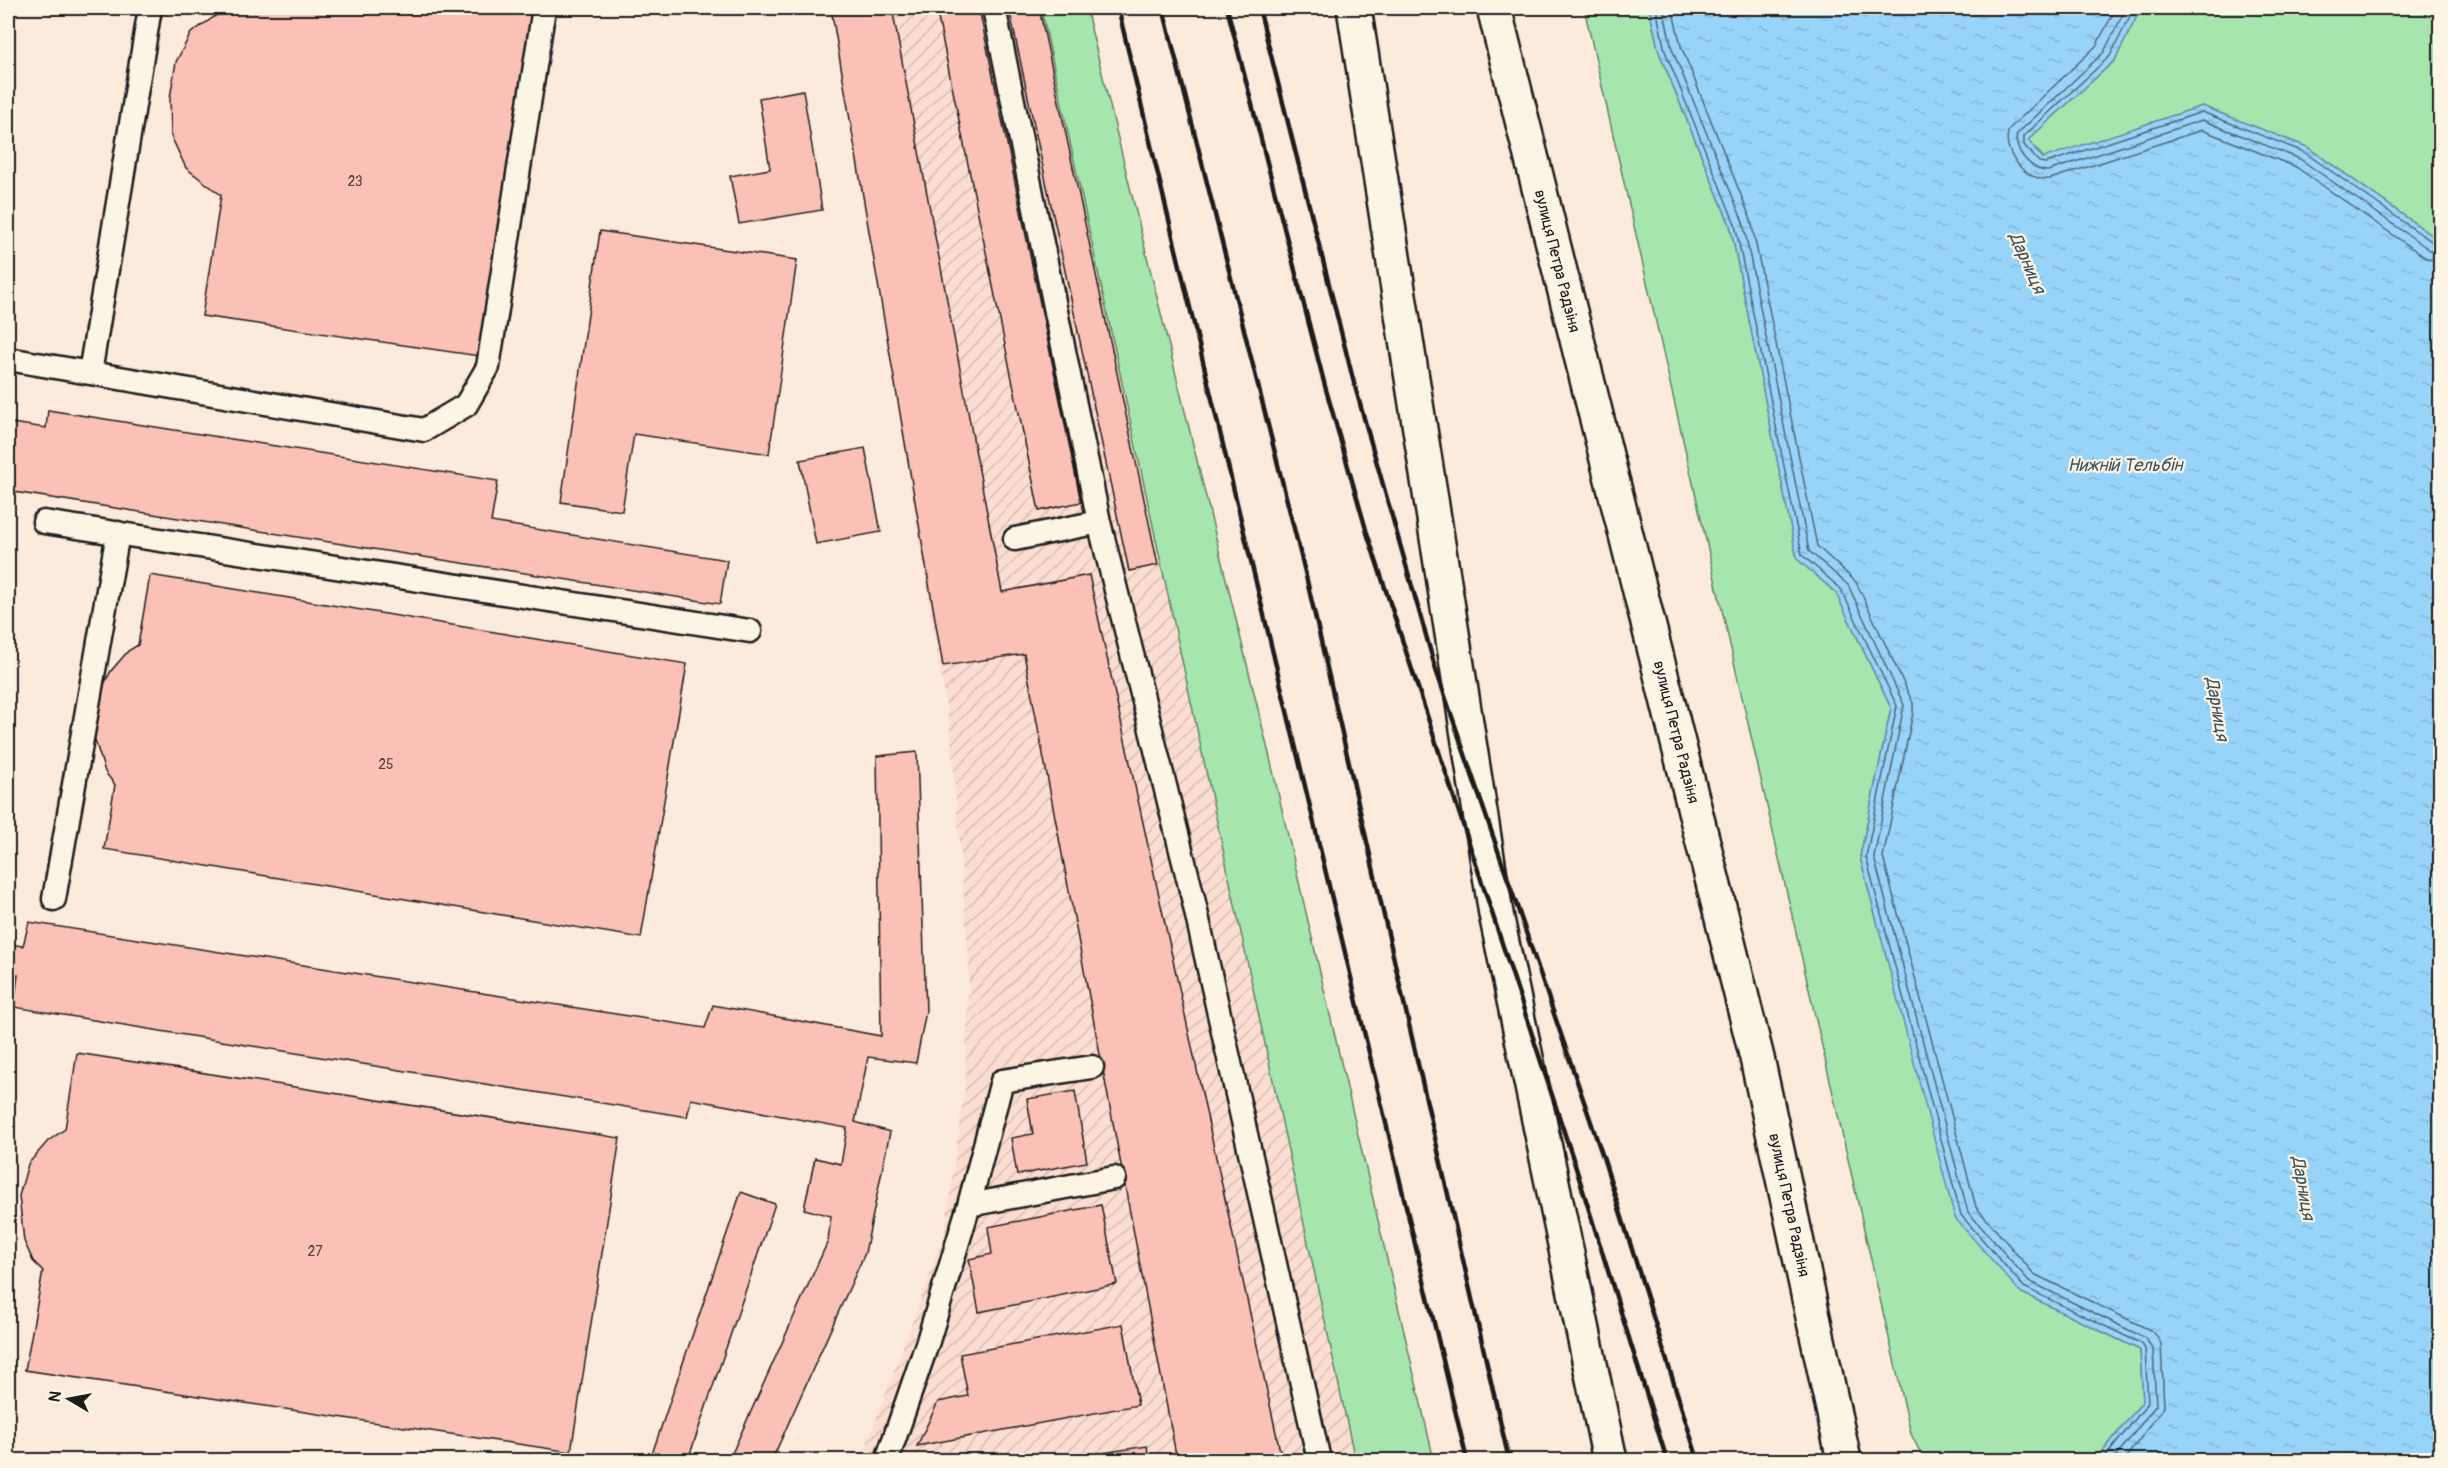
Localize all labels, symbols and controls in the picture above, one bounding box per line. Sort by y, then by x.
house number: 23 [347,173,363,190]
street label: вулиця Петра Радзіня [1530,188,1584,334]
water label: Дарниця [2003,228,2051,299]
water label: Нижній Тельбін [2068,454,2184,477]
street label: вулиця Петра Радзіня [1649,659,1703,805]
water label: Дарниця [2200,674,2234,744]
house number: 25 [378,756,394,773]
street label: вулиця Петра Радзіня [1764,1131,1814,1279]
water label: Дарниця [2286,1153,2320,1223]
house number: 27 [307,1243,323,1260]
north arrow [39,1369,99,1429]
text: N [44,1389,66,1404]

